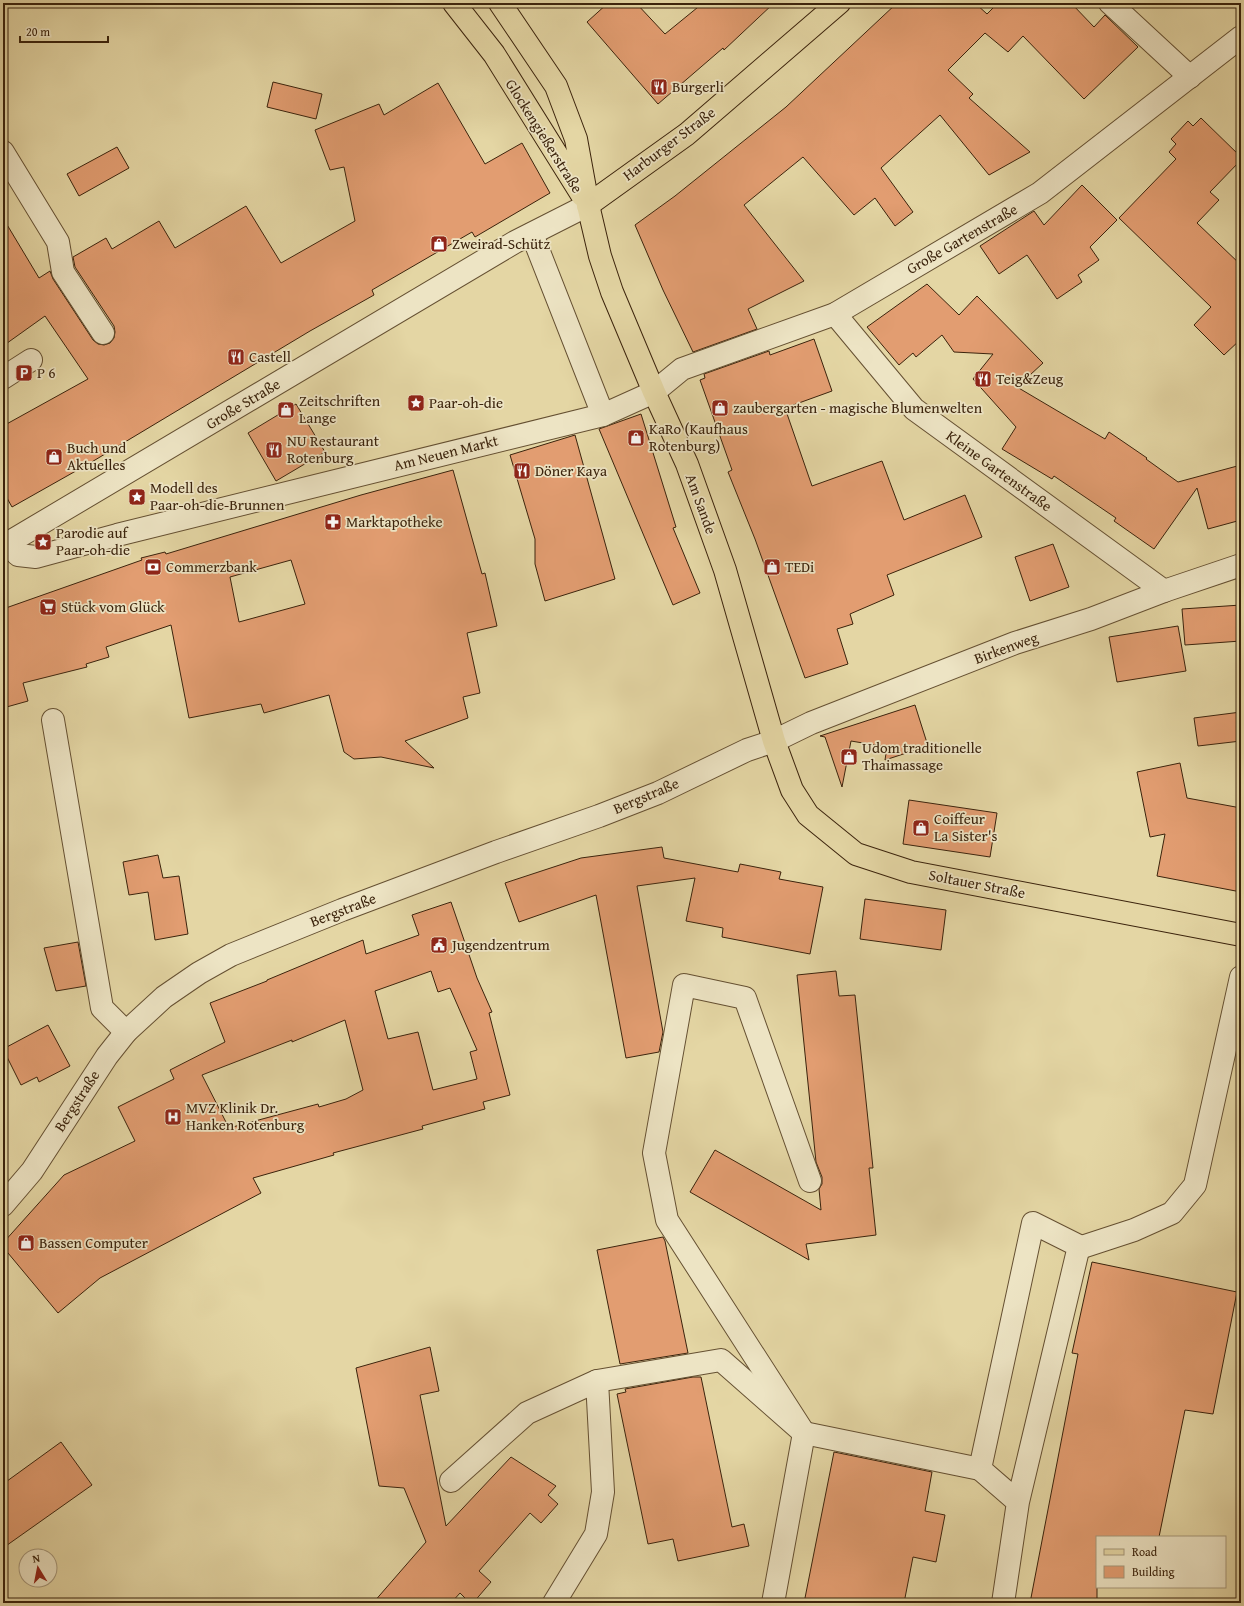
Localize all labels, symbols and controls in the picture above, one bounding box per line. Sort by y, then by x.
scale bar [20,18,108,44]
text: 20 m [26,23,50,40]
street label: Glockengießerstraße [501,75,588,197]
place label: Burgerli [672,76,724,97]
restaurant icon: Burgerli [649,77,669,97]
street label: Harburger Straße [618,102,719,185]
street label: Große Gartenstraße [903,198,1021,279]
place label: Zweirad-Schütz [452,233,550,254]
shop icon: Zweirad-Schütz [429,234,449,254]
place label: Castell [249,346,291,367]
restaurant icon: Castell [226,347,246,367]
place label: P 6 [37,362,56,383]
parking icon: P 6 [14,363,34,383]
place label: Teig&Zeug [996,368,1064,389]
restaurant icon: Teig&Zeug [973,369,993,389]
street label: Große Straße [202,373,284,434]
place label: Zeitschriften Lange [299,390,381,428]
place label: Paar-oh-die [429,392,503,413]
place icon: Paar-oh-die [406,393,426,413]
place label: zaubergarten - magische Blumenwelten [733,397,983,418]
shop icon: zaubergarten - magische Blumenwelten [710,398,730,418]
shop icon: Zeitschriften Lange [276,400,296,420]
place label: KaRo (Kaufhaus Rotenburg) [649,418,748,456]
street label: Kleine Gartenstraße [942,425,1057,516]
shop icon: KaRo (Kaufhaus Rotenburg) [626,428,646,448]
street label: Am Neuen Markt [391,429,501,476]
place label: NU Restaurant Rotenburg [287,430,380,468]
place label: Buch und Aktuelles [67,437,126,475]
restaurant icon: NU Restaurant Rotenburg [264,440,284,460]
shop icon: Buch und Aktuelles [44,447,64,467]
place label: Döner Kaya [535,460,607,481]
restaurant icon: Döner Kaya [512,461,532,481]
street label: Am Sande [681,471,722,537]
place label: Modell des Paar-oh-die-Brunnen [150,477,285,515]
place icon: Modell des Paar-oh-die-Brunnen [127,487,147,507]
place label: Marktapotheke [346,511,442,532]
pharmacy icon: Marktapotheke [323,512,343,532]
place label: Parodie auf Paar-oh-die [56,522,130,560]
place icon: Parodie auf Paar-oh-die [33,532,53,552]
place label: Commerzbank [166,556,257,577]
place label: TEDi [785,556,814,577]
bank icon: Commerzbank [143,557,163,577]
shop icon: TEDi [762,557,782,577]
place label: Stück vom Glück [61,596,165,617]
supermarket icon: Stück vom Glück [38,597,58,617]
street label: Birkenweg [971,626,1041,669]
place label: Udom traditionelle Thaimassage [862,737,982,775]
shop icon: Udom traditionelle Thaimassage [839,747,859,767]
street label: Bergstraße [610,772,682,819]
place label: Coiffeur La Sister's [934,808,998,846]
shop icon: Coiffeur La Sister's [911,818,931,838]
street label: Soltauer Straße [927,864,1027,903]
street label: Bergstraße [307,887,379,932]
place label: Jugendzentrum [450,934,550,955]
public building icon: Jugendzentrum [429,935,449,955]
street label: Bergstraße [49,1066,104,1136]
place label: MVZ Klinik Dr. Hanken Rotenburg [186,1097,305,1135]
hospital icon: MVZ Klinik Dr. Hanken Rotenburg [163,1107,183,1127]
place label: Bassen Computer [39,1232,148,1253]
shop icon: Bassen Computer [16,1233,36,1253]
legend [1096,1536,1226,1588]
text: Road [1132,1543,1158,1560]
north arrow [18,1548,58,1588]
text: N [31,1550,42,1567]
text: Building [1132,1563,1175,1580]

